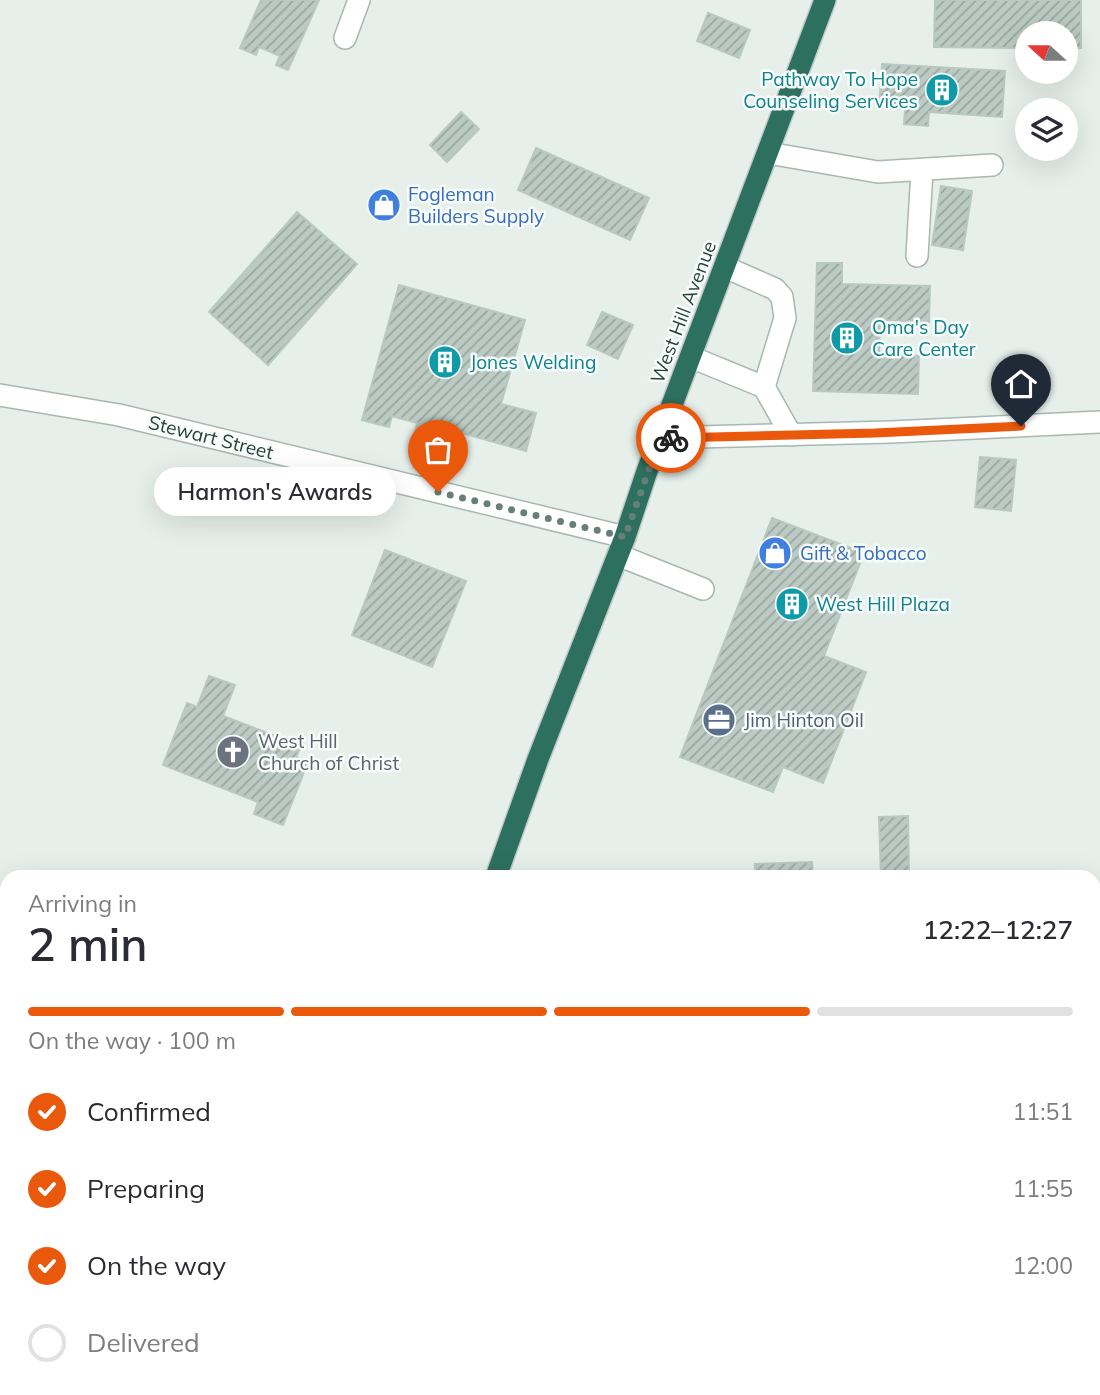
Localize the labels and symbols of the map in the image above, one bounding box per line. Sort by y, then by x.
north arrow [1015,21,1078,84]
place label: Pathway To Hope Counseling Services [743,67,918,113]
building icon: Pathway To Hope Counseling Services [923,71,961,109]
place label: Fogleman Builders Supply [408,182,544,228]
shop icon: Fogleman Builders Supply [365,186,403,224]
street label: West Hill Avenue [645,237,721,387]
place label: Oma's Day Care Center [872,315,976,361]
building icon: Oma's Day Care Center [828,319,866,357]
building icon: Jones Welding [426,343,464,381]
place label: Jones Welding [470,350,596,374]
pin [991,354,1051,426]
courier [636,403,706,473]
street label: Stewart Street [146,410,276,464]
pin [408,420,468,492]
callout: Harmon's Awards [154,468,396,516]
shop icon: Gift & Tobacco [756,534,794,572]
place label: Gift & Tobacco [800,541,927,565]
building icon: West Hill Plaza [773,585,811,623]
place label: West Hill Plaza [816,592,950,616]
office icon: Jim Hinton Oil [700,701,738,739]
place label: Jim Hinton Oil [744,708,864,732]
place label: West Hill Church of Christ [258,729,399,775]
church icon: West Hill Church of Christ [214,733,252,771]

